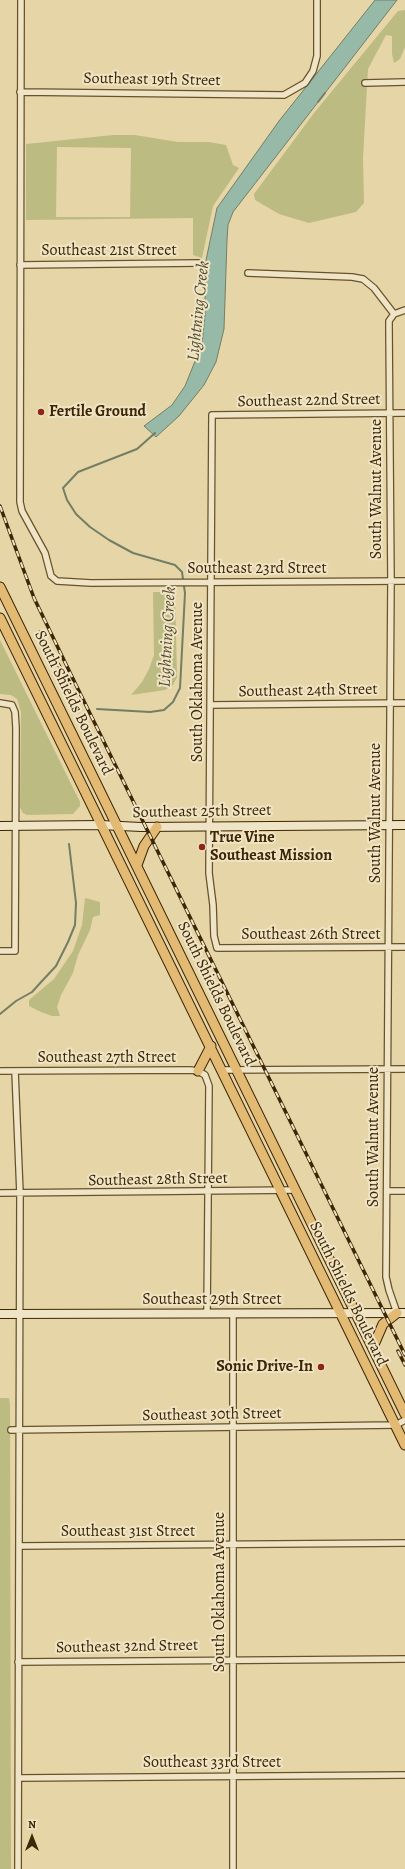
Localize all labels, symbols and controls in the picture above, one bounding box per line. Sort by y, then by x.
street label: Southeast 19th Street [83,69,221,91]
street label: Southeast 21st Street [41,241,177,261]
water label: Lightning Creek [184,260,214,362]
street label: Southeast 22nd Street [237,390,381,412]
place label: Fertile Ground [49,402,146,422]
marker: Fertile Ground [36,407,46,417]
street label: South Walnut Avenue [367,419,387,559]
street label: Southeast 23rd Street [187,559,327,579]
water label: Lightning Creek [155,586,181,688]
street label: South Oklahoma Avenue [188,602,208,762]
street label: South Shields Boulevard [30,628,116,778]
street label: Southeast 24th Street [238,680,378,702]
street label: South Walnut Avenue [366,743,386,883]
street label: Southeast 25th Street [132,801,272,823]
place label: True Vine Southeast Mission [210,828,332,866]
marker: True Vine Southeast Mission [197,842,207,852]
street label: South Shields Boulevard [173,919,259,1069]
street label: Southeast 26th Street [241,925,381,945]
street label: Southeast 27th Street [38,1048,176,1068]
street label: South Walnut Avenue [364,1067,384,1207]
street label: Southeast 28th Street [88,1169,228,1191]
street label: South Shields Boulevard [305,1219,391,1369]
street label: Southeast 29th Street [142,1290,282,1310]
place label: Sonic Drive-In [216,1357,313,1377]
marker: Sonic Drive-In [316,1362,326,1372]
street label: Southeast 30th Street [142,1404,282,1426]
street label: South Oklahoma Avenue [210,1512,230,1672]
street label: Southeast 31st Street [61,1522,195,1542]
street label: Southeast 32nd Street [56,1636,198,1658]
street label: Southeast 33rd Street [143,1753,281,1773]
north arrow [12,1817,52,1857]
text: N [28,1817,36,1832]

